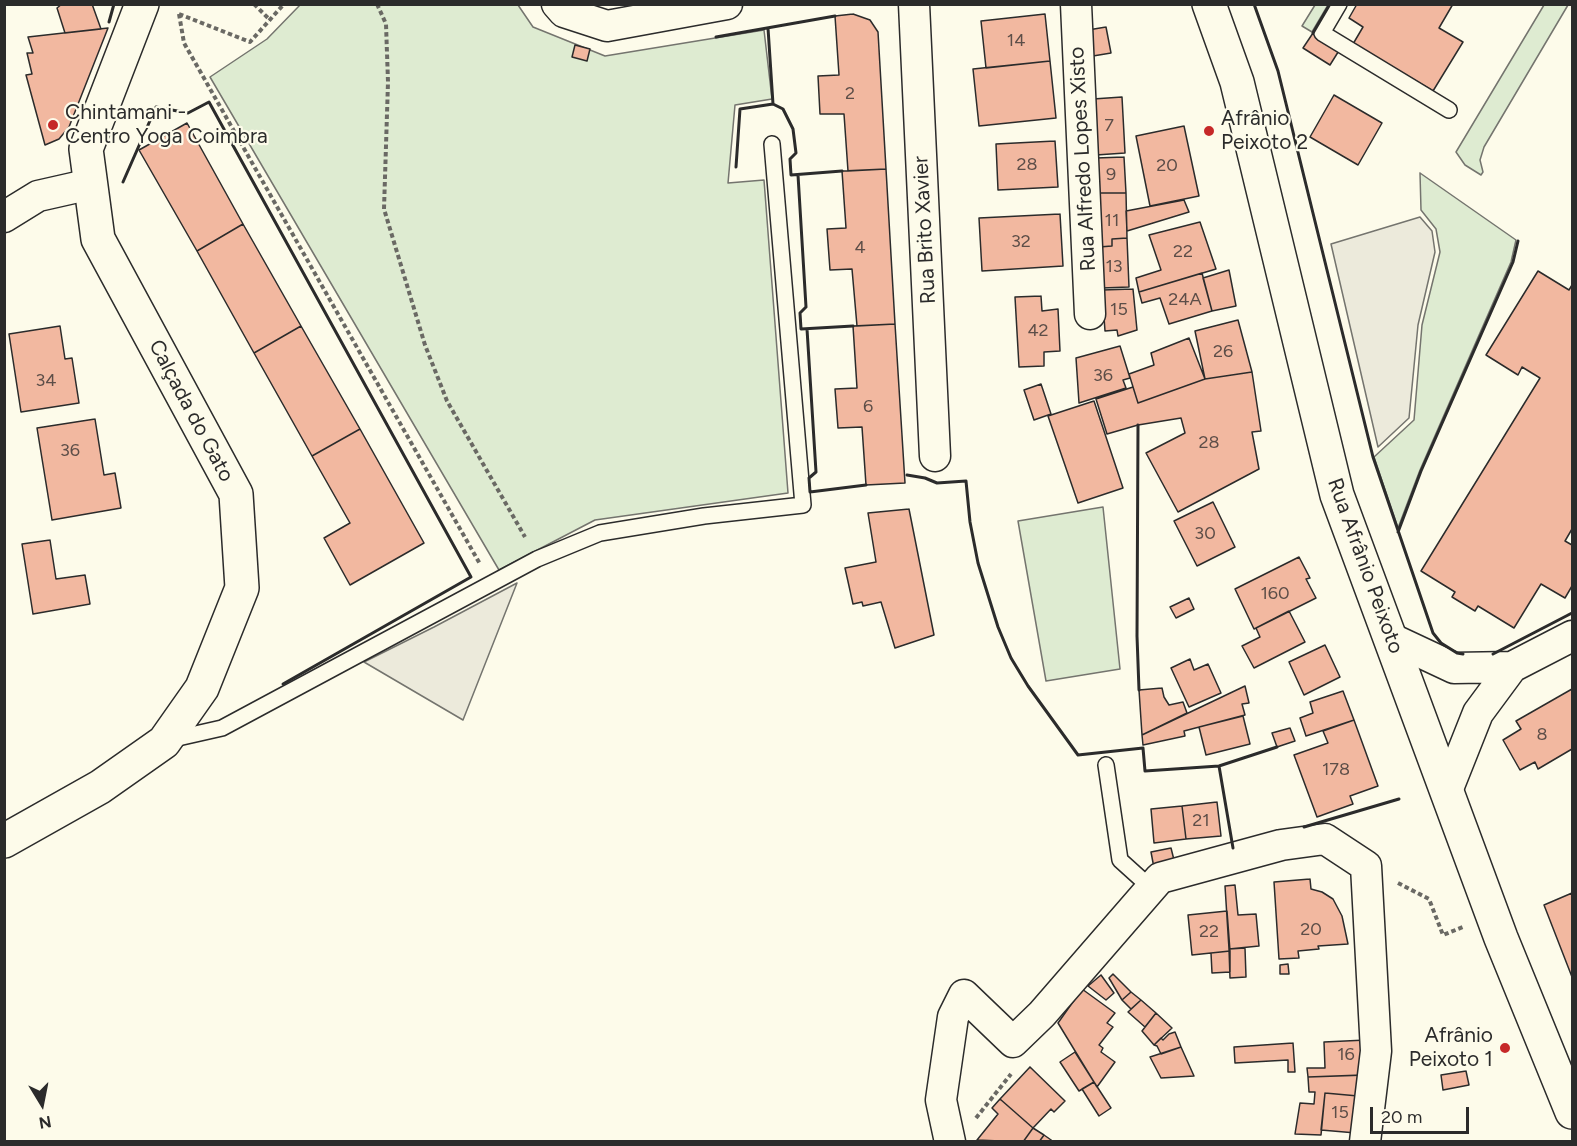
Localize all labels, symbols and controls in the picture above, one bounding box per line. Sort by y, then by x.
house number: 14 [1007,30,1025,52]
street label: Rua Alfredo Lopes Xisto [1065,46,1101,272]
house number: 2 [845,83,855,105]
place label: Chintamani - Centro Yoga Coimbra [65,100,268,150]
place label: Afrânio Peixoto 2 [1221,106,1308,156]
house number: 7 [1104,115,1114,137]
marker: Chintamani - Centro Yoga Coimbra [46,118,60,132]
marker: Afrânio Peixoto 2 [1202,124,1216,138]
house number: 28 [1016,154,1038,176]
street label: Rua Brito Xavier [909,155,941,305]
house number: 20 [1156,155,1178,177]
house number: 9 [1106,164,1116,186]
house number: 11 [1105,210,1119,232]
house number: 32 [1011,231,1031,253]
house number: 4 [854,237,866,259]
house number: 22 [1173,241,1193,263]
house number: 13 [1105,256,1123,278]
house number: 24A [1168,289,1202,311]
house number: 15 [1110,299,1128,321]
house number: 42 [1027,320,1049,342]
street label: Calçada do Gato [143,336,239,486]
house number: 26 [1213,341,1233,363]
house number: 36 [1093,365,1113,387]
house number: 34 [36,370,56,392]
house number: 6 [863,396,873,418]
house number: 28 [1198,432,1220,454]
house number: 36 [60,440,80,462]
street label: Rua Afrânio Peixoto [1322,475,1408,657]
house number: 30 [1194,523,1216,545]
house number: 160 [1260,583,1290,605]
house number: 8 [1536,724,1548,746]
house number: 178 [1322,759,1350,781]
house number: 21 [1192,810,1210,832]
house number: 20 [1300,919,1322,941]
house number: 22 [1199,921,1219,943]
place label: Afrânio Peixoto 1 [1409,1023,1493,1073]
marker: Afrânio Peixoto 1 [1498,1041,1512,1055]
house number: 16 [1337,1044,1355,1066]
north arrow [12,1074,72,1134]
scale bar [1373,1095,1472,1133]
house number: 15 [1331,1102,1349,1124]
text: 20 m [1381,1106,1422,1128]
text: N [37,1112,53,1133]

